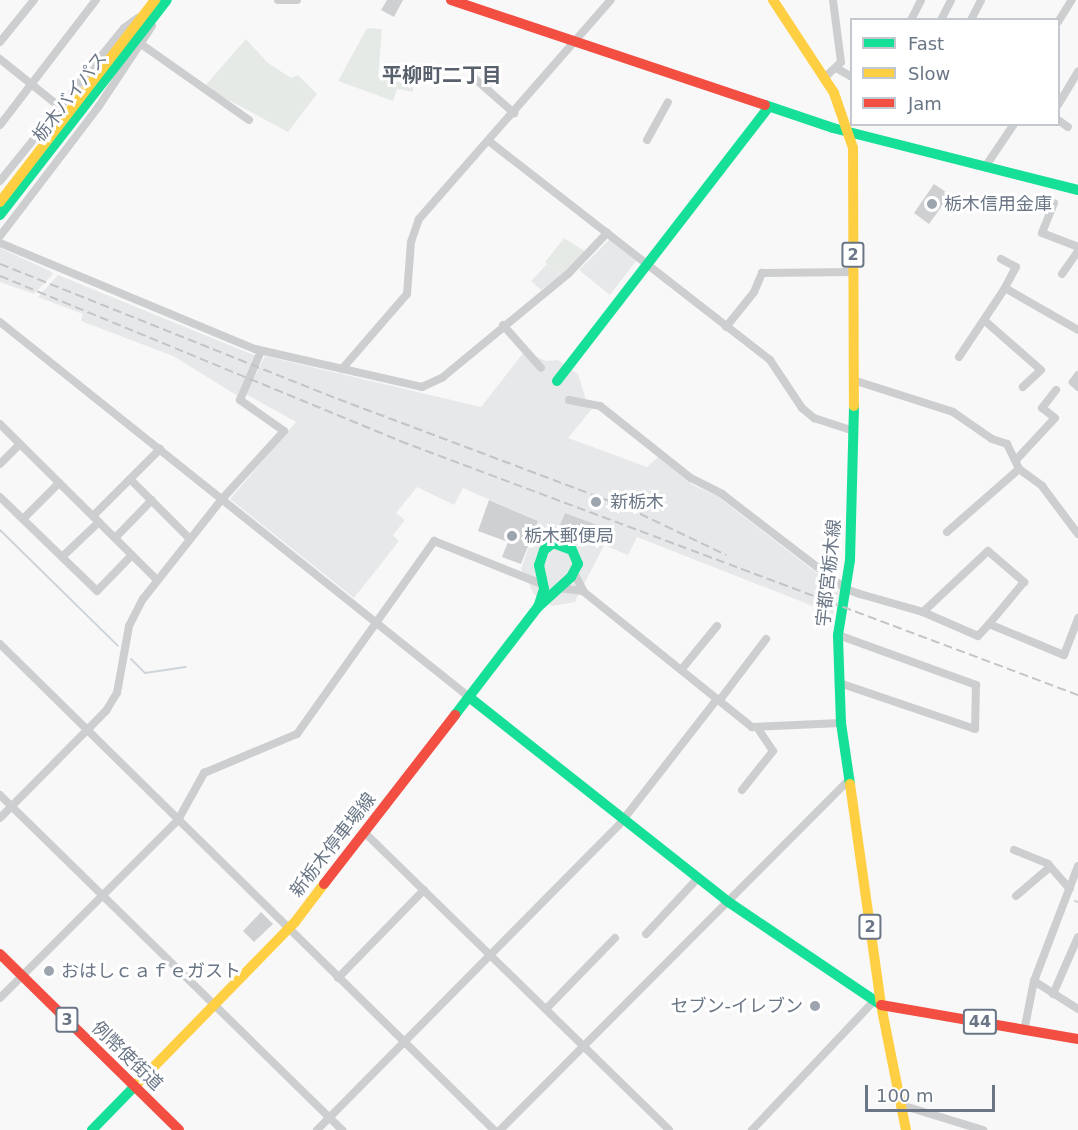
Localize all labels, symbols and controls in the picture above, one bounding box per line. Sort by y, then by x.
legend [850,18,1060,126]
text: Fast [908,33,944,54]
street label: 栃木バイパス [28,48,112,146]
district label: 平柳町二丁目 [382,63,502,87]
text: Slow [908,63,950,84]
text: Jam [908,93,942,114]
place label: 栃木信用金庫 [944,193,1052,215]
marker: 栃木信用金庫 [925,197,939,211]
road number: 2 [841,242,865,268]
place label: 新栃木 [610,491,664,513]
marker: 新栃木 [587,493,605,511]
street label: 宇都宮栃木線 [813,518,845,628]
place label: 栃木郵便局 [524,525,614,547]
marker: 栃木郵便局 [505,529,519,543]
street label: 新栃木停車場線 [286,789,380,901]
road number: 2 [858,914,882,940]
place label: おはしｃａｆｅガスト [61,960,241,982]
marker: おはしｃａｆｅガスト [42,964,56,978]
place label: セブン-イレブン [671,995,803,1017]
marker: セブン-イレブン [808,999,822,1013]
road number: 3 [55,1007,79,1033]
road number: 44 [962,1009,998,1035]
street label: 例幣使街道 [87,1017,167,1095]
scale bar [868,1073,998,1111]
text: 100 m [876,1085,934,1106]

